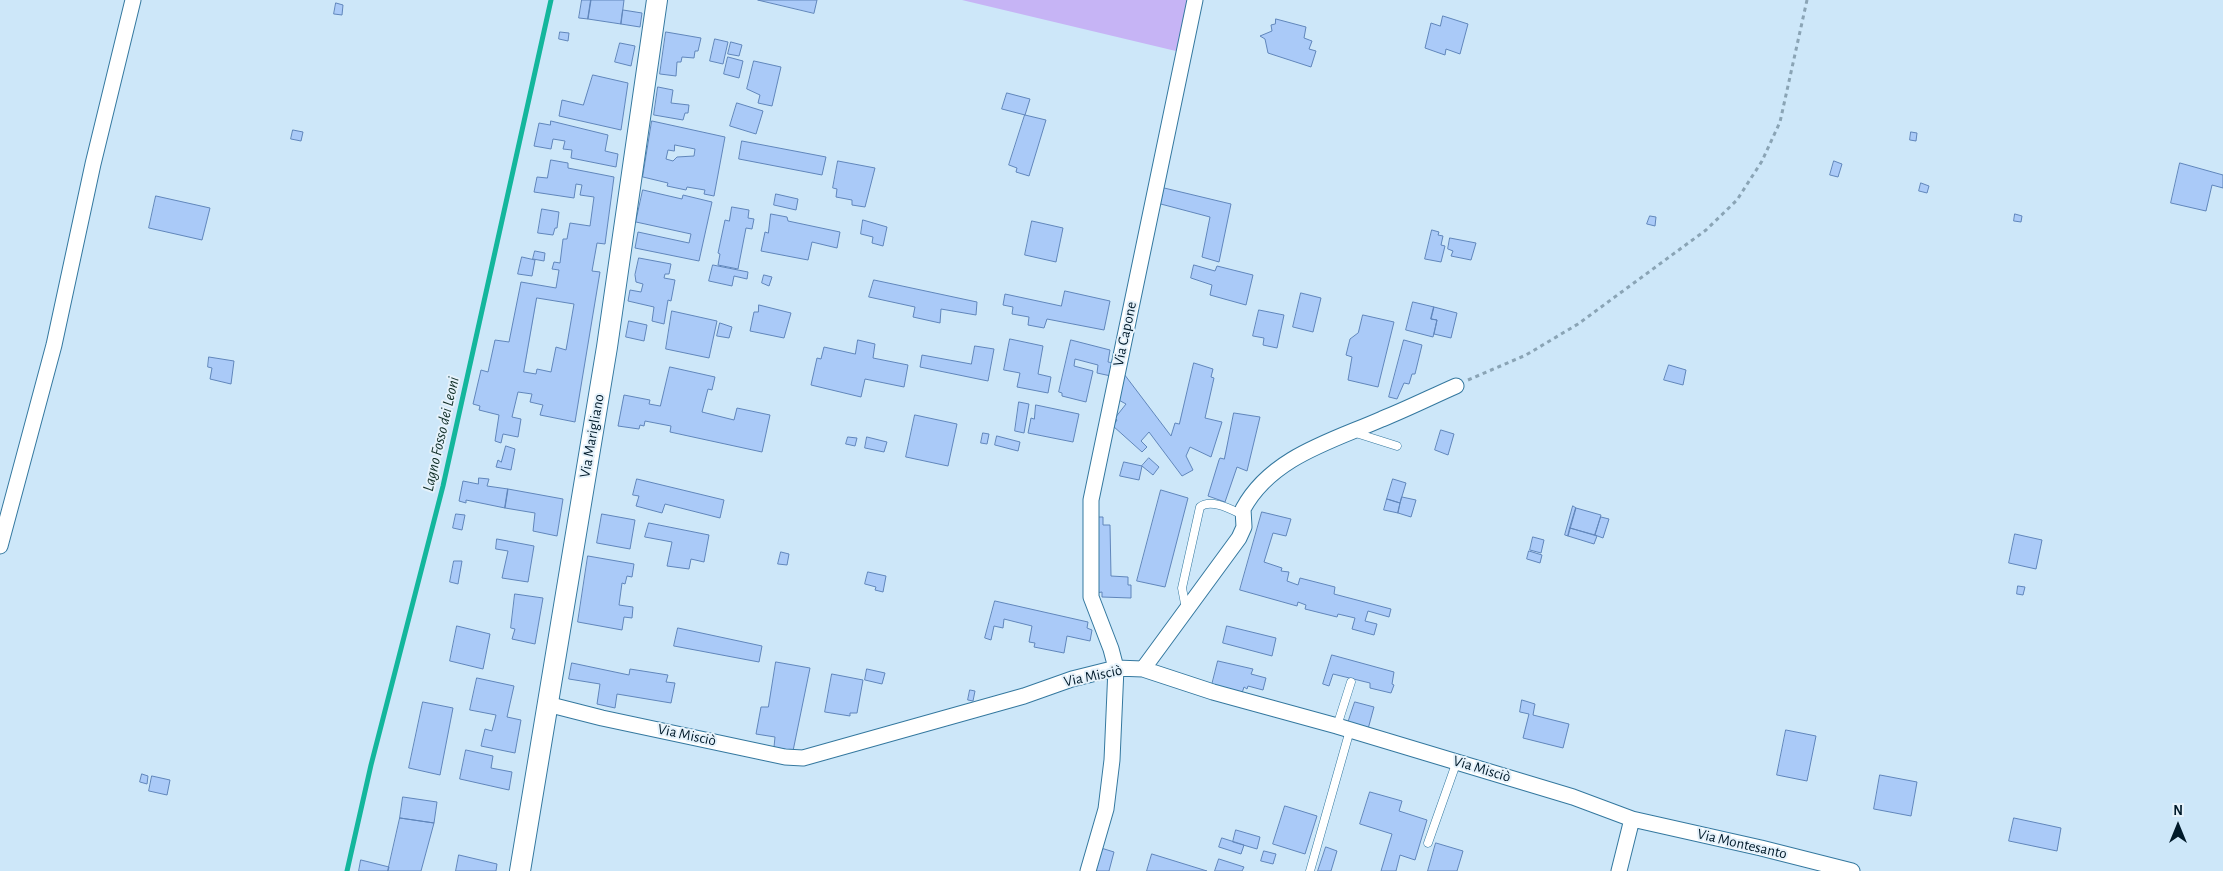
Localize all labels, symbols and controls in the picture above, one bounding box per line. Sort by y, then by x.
street label: Via Capone [1109,300,1141,368]
water label: Lagno Fosso dei Leoni [418,375,464,493]
street label: Via Marigliano [576,393,608,479]
street label: Via Misciò [1062,661,1124,691]
street label: Via Misciò [656,720,718,750]
street label: Via Misciò [1451,752,1513,786]
north arrow [2153,801,2203,851]
text: N [2173,804,2183,818]
street label: Via Montesanto [1695,825,1789,863]

